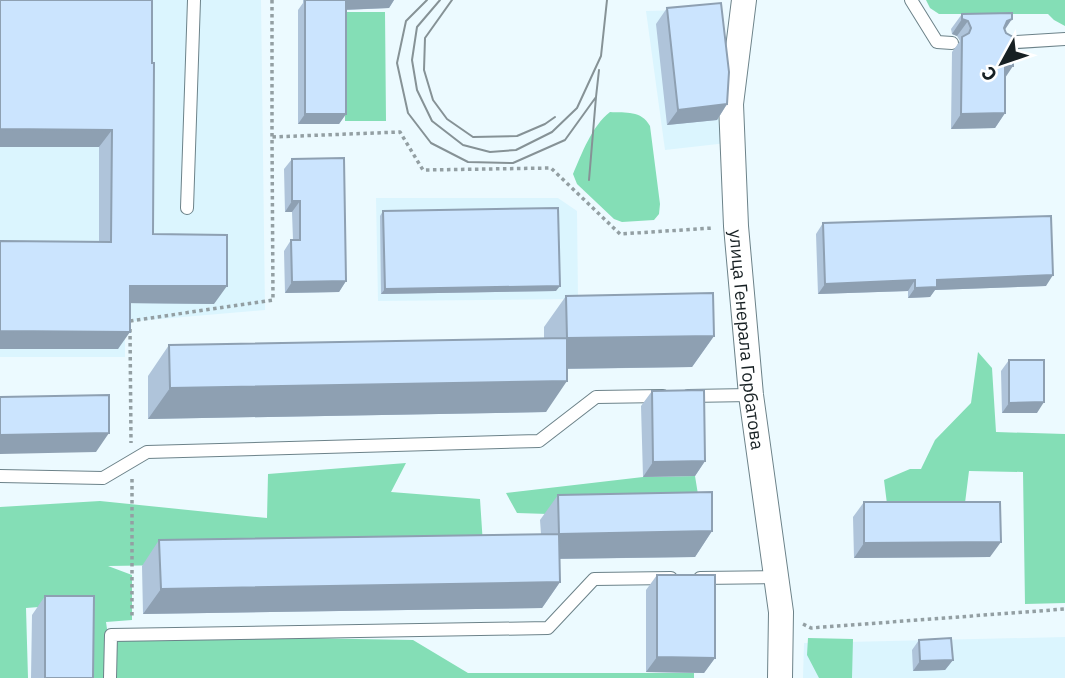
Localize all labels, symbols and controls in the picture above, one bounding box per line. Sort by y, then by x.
north arrow [967,28,1037,98]
text: С [976,61,1002,86]
street label: улица Генерала Горбатова [725,228,770,451]

